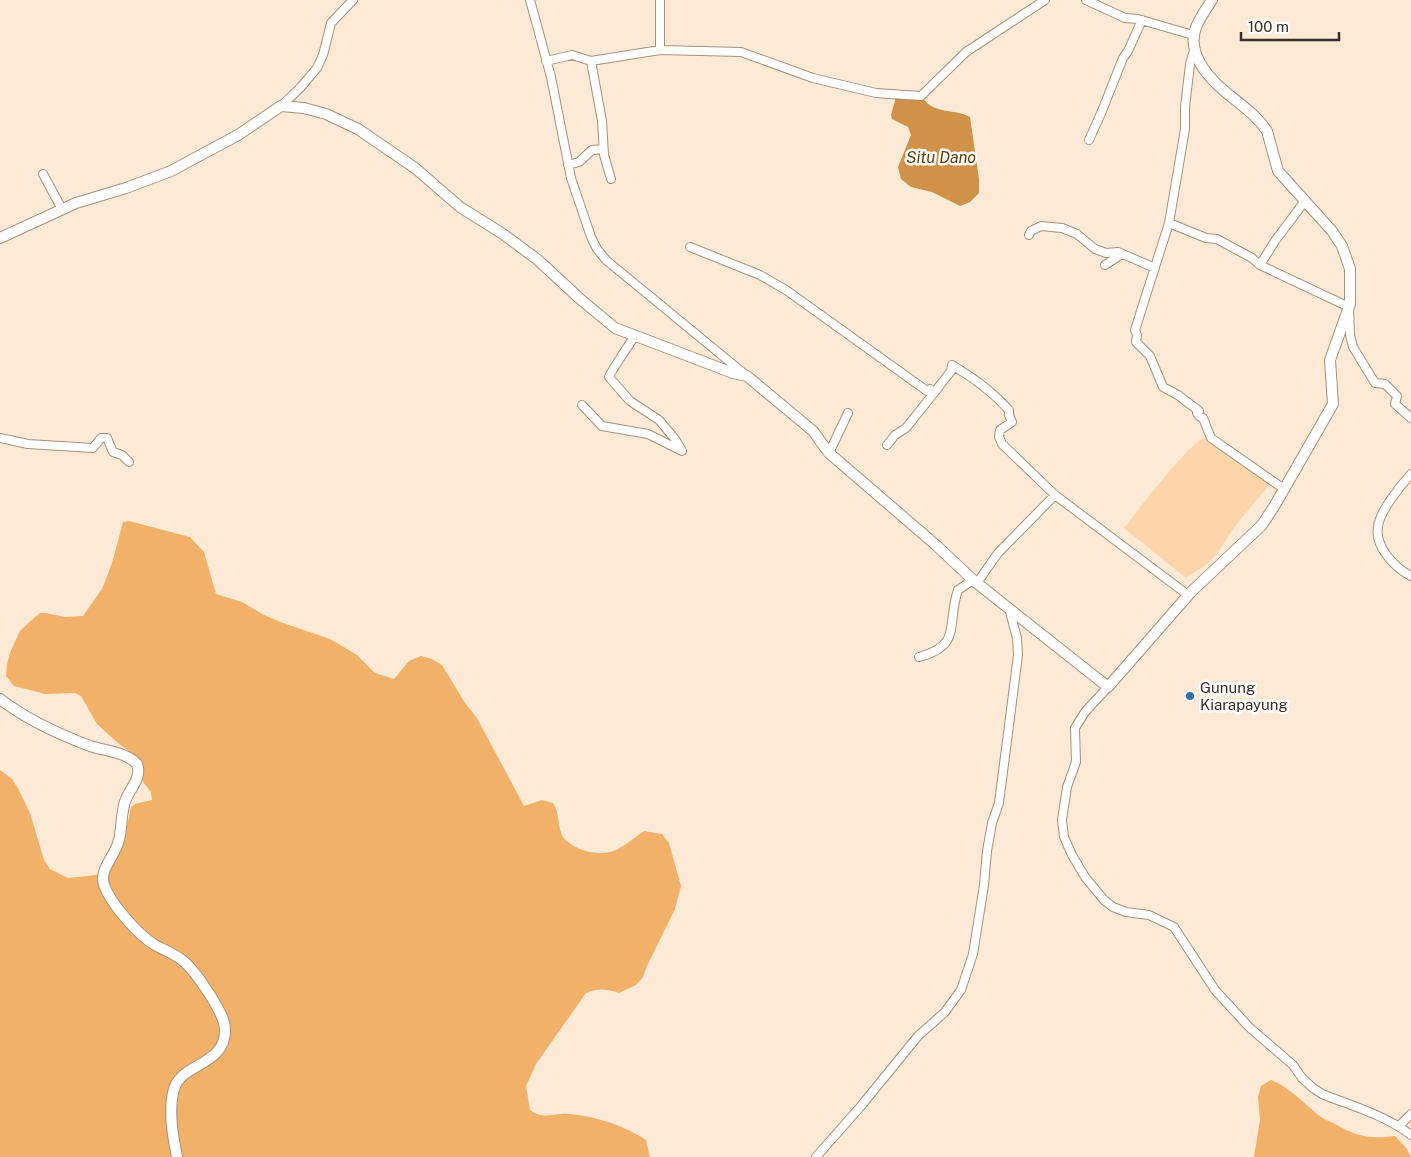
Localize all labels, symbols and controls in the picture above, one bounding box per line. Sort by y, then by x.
scale bar [1241,10,1338,42]
text: 100 m [1248,18,1289,35]
water label: Situ Dano [906,148,976,167]
place label: Gunung Kiarapayung [1200,679,1288,713]
marker: Gunung Kiarapayung [1184,690,1196,702]

